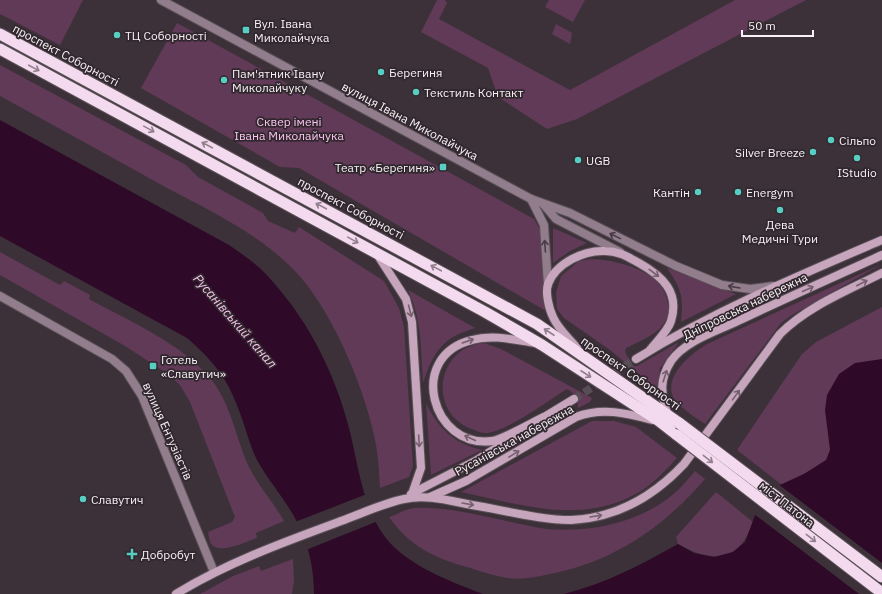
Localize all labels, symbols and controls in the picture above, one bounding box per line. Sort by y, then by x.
scale bar [742,12,813,38]
place label: Вул. Івана Миколайчука [254,16,330,45]
text: 50 m [748,18,776,33]
street label: проспект Соборності [10,21,122,89]
marker: Вул. Івана Миколайчука [241,25,251,35]
place label: ТЦ Соборності [125,28,207,43]
marker: ТЦ Соборності [112,30,122,40]
one-way arrow [28,64,40,72]
place label: Берегиня [389,65,443,80]
place label: Пам'ятник Івану Миколайчуку [232,66,324,95]
marker: Берегиня [376,67,386,77]
marker: Пам'ятник Івану Миколайчуку [219,75,229,85]
street label: вулиця Івана Миколайчука [339,79,481,164]
place label: Текстиль Контакт [424,85,524,100]
marker: Текстиль Контакт [411,87,421,97]
park label: Сквер імені Івана Миколайчука [234,114,344,143]
one-way arrow [143,126,155,134]
place label: Сільпо [839,133,876,148]
marker: Сільпо [826,135,836,145]
one-way arrow [201,141,213,148]
place label: Silver Breeze [735,145,805,160]
marker: Silver Breeze [808,147,818,157]
place label: UGB [586,153,610,168]
marker: IStudio [852,153,862,163]
marker: UGB [573,155,583,165]
place label: Театр «Берегиня» [335,160,435,175]
marker: Театр «Берегиня» [438,162,448,172]
place label: IStudio [837,165,877,180]
street label: проспект Соборності [295,174,407,242]
place label: Кантін [653,185,690,200]
place label: Energym [746,185,793,200]
marker: Кантін [693,187,703,197]
marker: Energym [733,187,743,197]
one-way arrow [315,202,327,210]
marker: Дева Медичні Тури [775,205,785,215]
place label: Дева Медичні Тури [742,217,818,246]
one-way arrow [609,232,621,239]
one-way arrow [346,237,358,245]
one-way arrow [542,240,549,253]
one-way arrow [430,264,442,272]
one-way arrow [649,268,660,277]
street label: Дніпровська набережна [680,269,810,343]
water label: Русанівський канал [189,270,281,372]
one-way arrow [856,279,868,287]
one-way arrow [728,283,741,291]
one-way arrow [802,284,814,292]
one-way arrow [406,305,414,318]
one-way arrow [544,328,555,336]
street label: проспект Соборності [578,333,684,413]
one-way arrow [462,337,474,345]
place label: Готель «Славутич» [161,352,226,381]
marker: Готель «Славутич» [148,361,158,371]
one-way arrow [662,369,669,382]
one-way arrow [580,370,592,378]
street label: вулиця Ентузіастів [140,380,196,482]
one-way arrow [732,389,740,400]
street label: Русанівська набережна [452,401,576,479]
one-way arrow [416,434,423,447]
one-way arrow [464,434,476,441]
one-way arrow [508,450,520,458]
one-way arrow [702,455,713,463]
street label: міст Патона [756,478,818,531]
place label: Славутич [91,492,144,507]
marker: Славутич [78,494,88,504]
one-way arrow [461,500,474,508]
one-way arrow [590,512,603,520]
one-way arrow [805,534,816,543]
place label: Добробут [141,547,196,562]
marker: Добробут [126,548,138,560]

